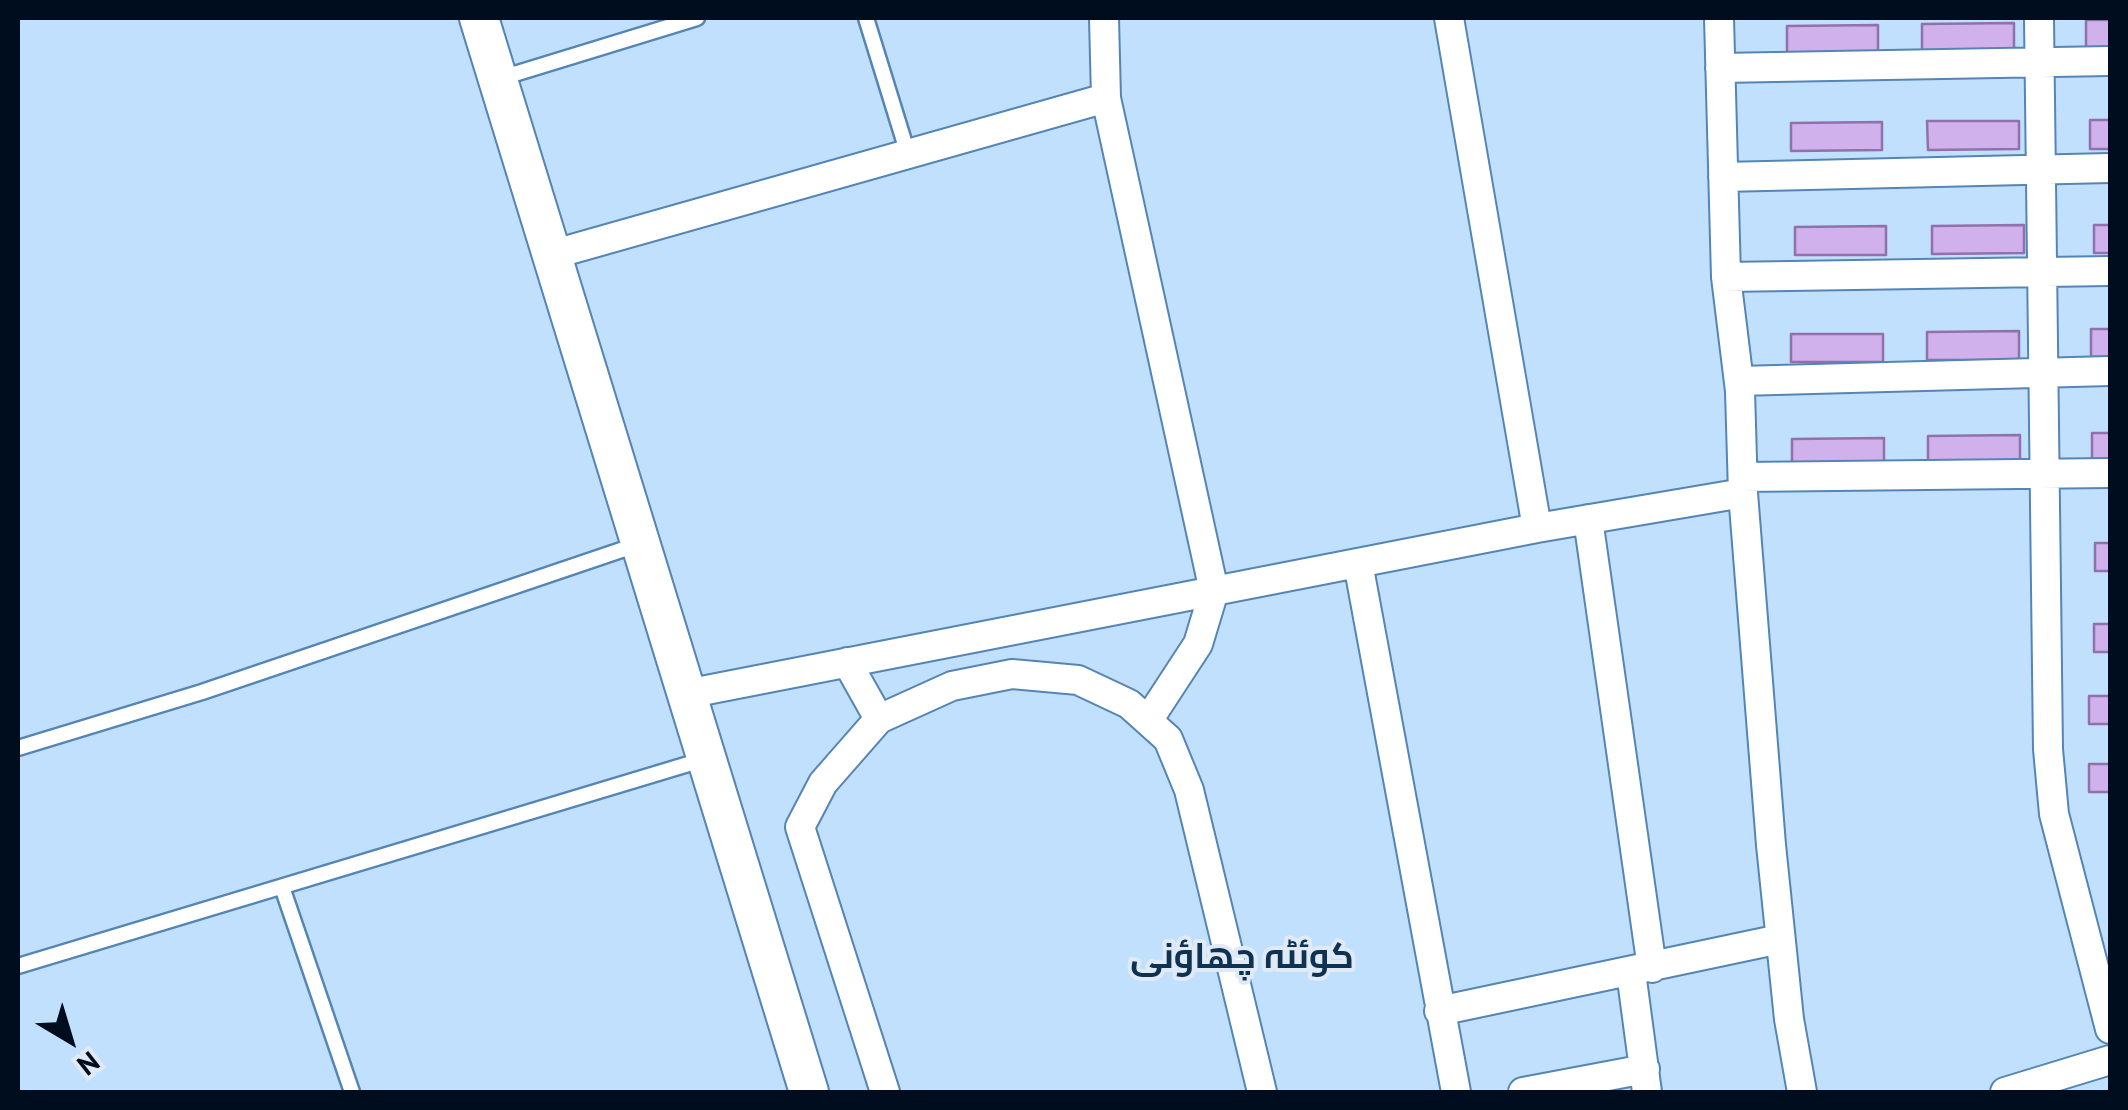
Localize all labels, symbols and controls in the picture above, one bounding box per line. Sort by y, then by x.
district label: کوئٹہ چھاؤنی [1130,937,1354,979]
north arrow [20,990,120,1090]
text: N [70,1044,107,1084]

